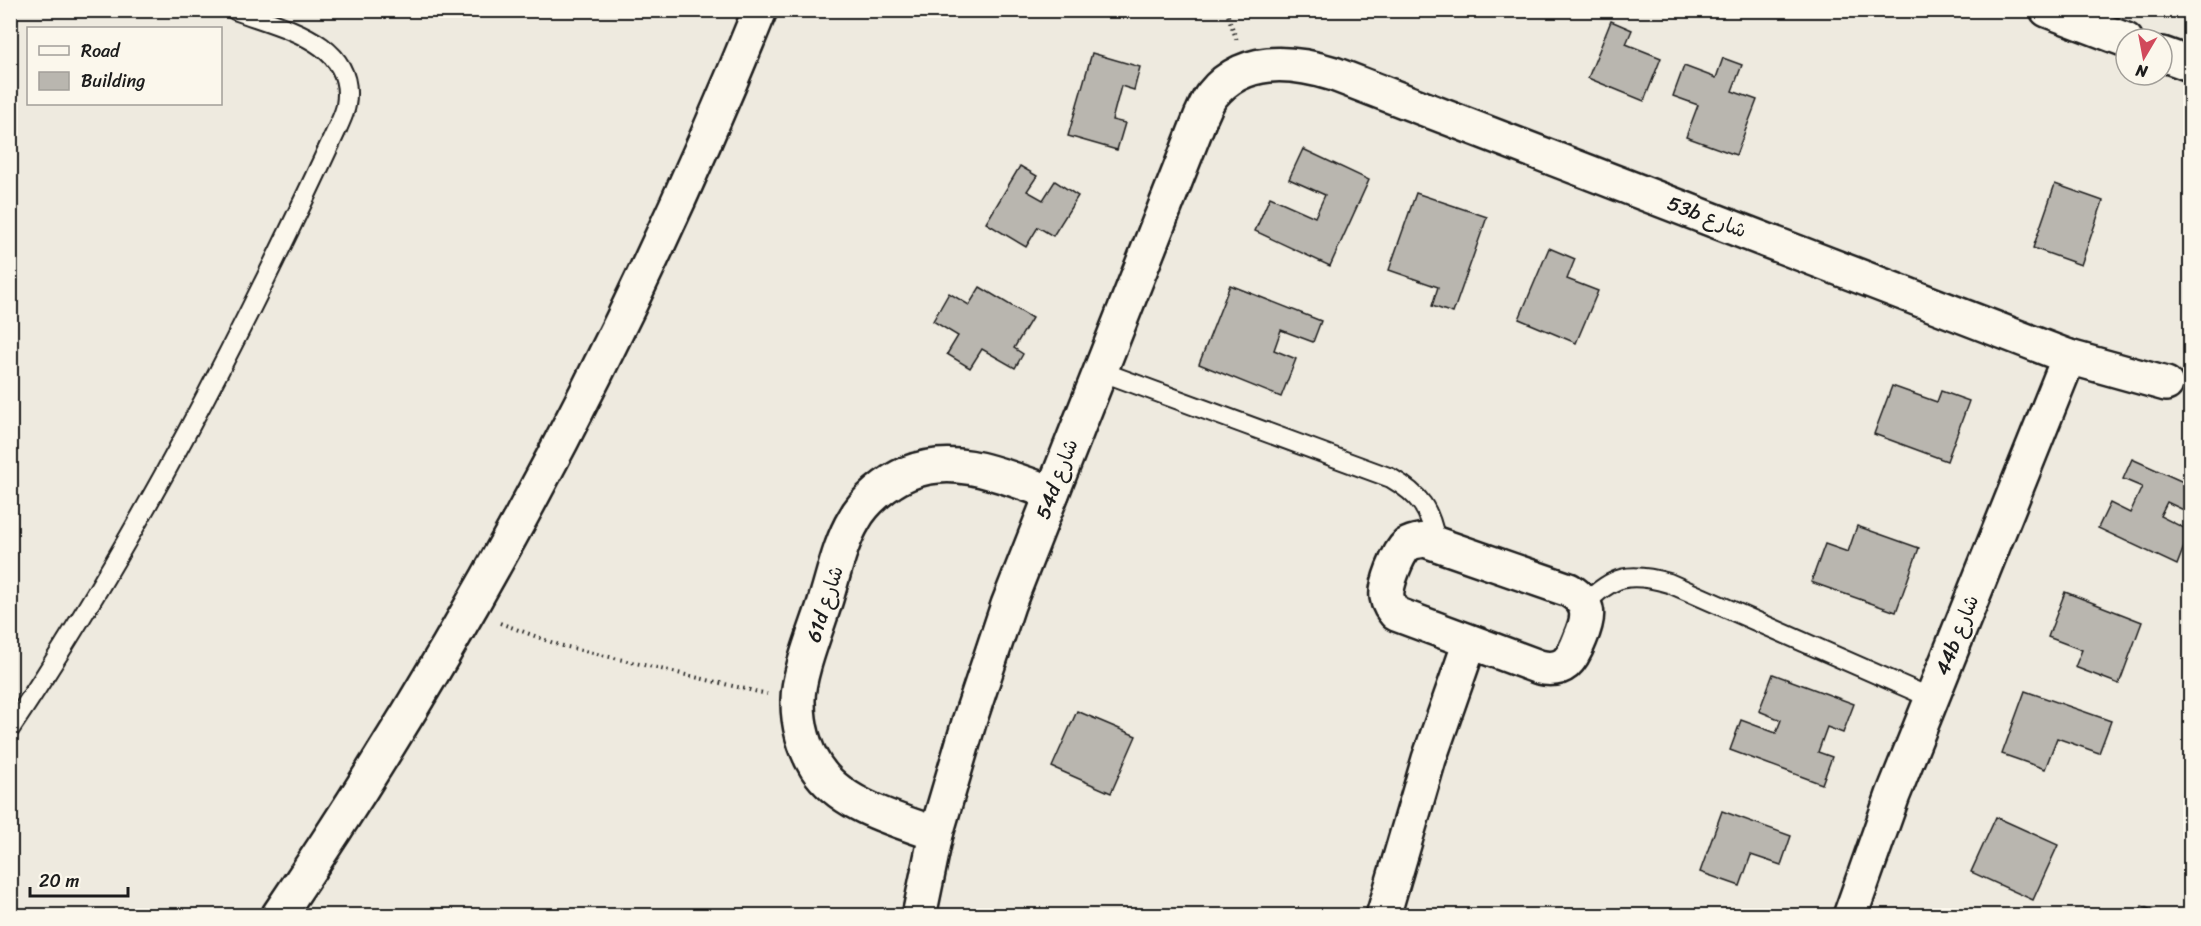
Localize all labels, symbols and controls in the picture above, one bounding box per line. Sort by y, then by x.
legend [27,27,222,105]
north arrow [2114,27,2174,87]
text: Road [81,35,121,67]
text: N [2133,56,2150,87]
text: Building [81,65,145,97]
street label: 53b شارع [1662,186,1752,248]
street label: 54d شارع [1026,434,1088,524]
street label: 61d شارع [796,561,854,647]
street label: 44b شارع [1925,589,1989,681]
scale bar [30,860,128,898]
text: 20 m [39,865,79,897]

